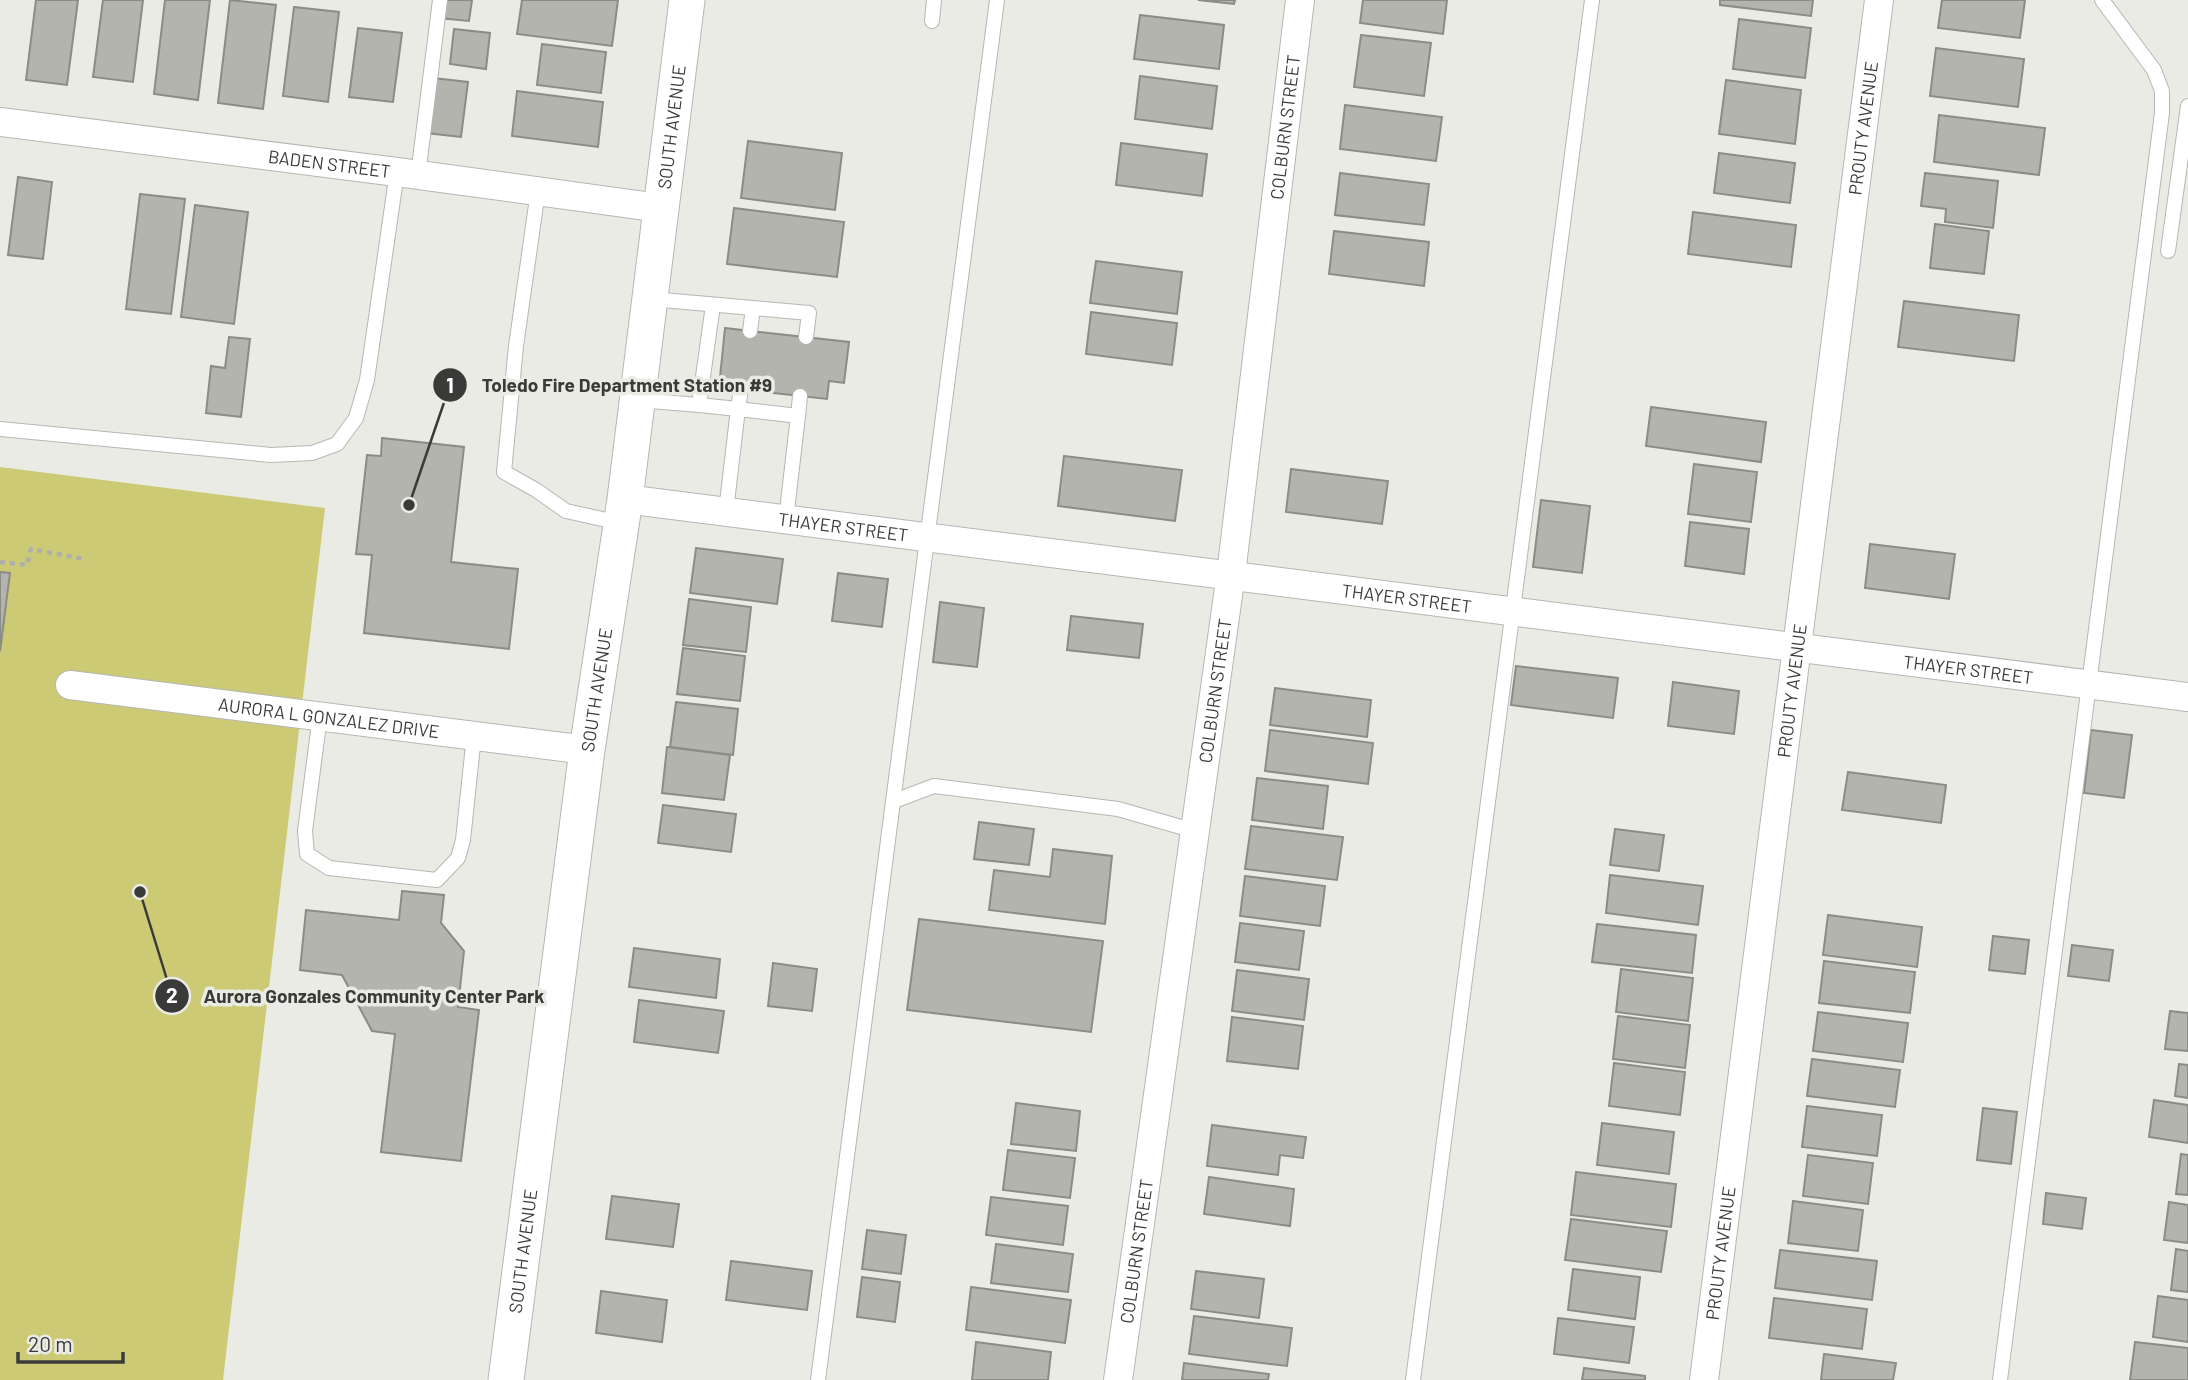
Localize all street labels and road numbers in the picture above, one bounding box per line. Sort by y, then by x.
street label: COLBURN STREET [1265,54,1304,201]
street label: PROUTY AVENUE [1843,60,1882,196]
street label: SOUTH AVENUE [653,63,690,190]
street label: BADEN STREET [267,145,392,182]
street label: THAYER STREET [777,508,909,546]
street label: THAYER STREET [1341,579,1473,617]
street label: COLBURN STREET [1194,617,1236,764]
street label: PROUTY AVENUE [1772,622,1811,759]
street label: SOUTH AVENUE [576,626,616,753]
street label: THAYER STREET [1902,650,2035,688]
street label: AURORA L GONZALEZ DRIVE [217,693,441,742]
street label: COLBURN STREET [1115,1178,1157,1325]
street label: PROUTY AVENUE [1701,1185,1739,1321]
street label: SOUTH AVENUE [504,1188,541,1314]

